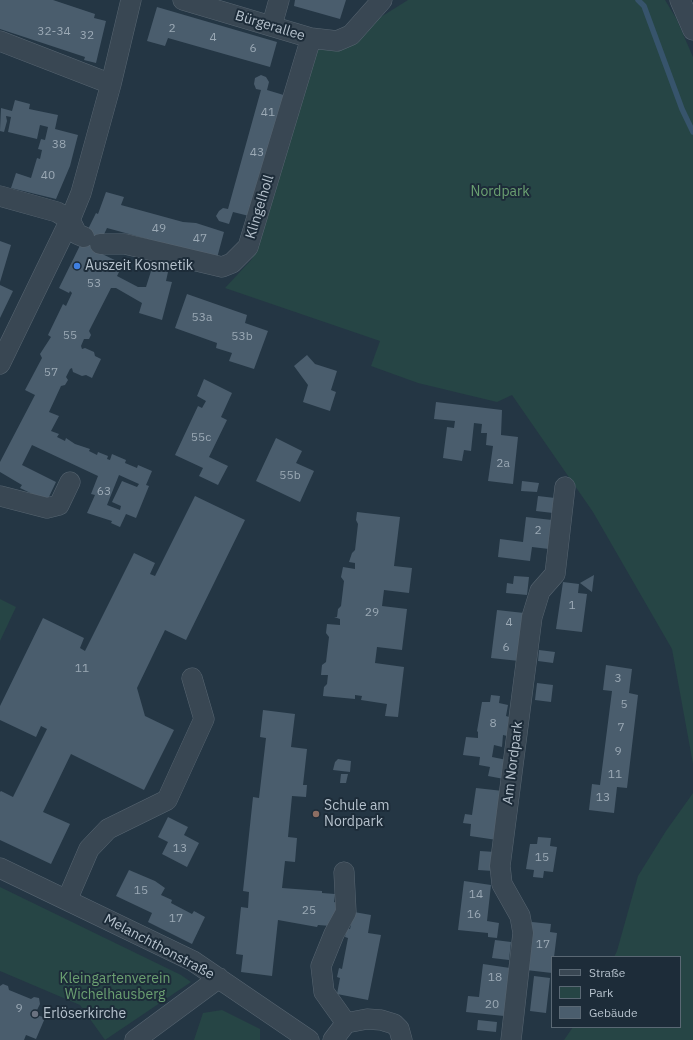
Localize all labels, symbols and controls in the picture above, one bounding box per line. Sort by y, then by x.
street label: Bürgerallee [233,7,307,45]
house number: 2 [168,22,176,36]
house number: 32-34 [37,25,71,39]
house number: 32 [80,29,94,43]
house number: 4 [209,31,217,45]
house number: 6 [249,42,257,56]
house number: 41 [261,106,275,120]
house number: 38 [52,138,66,152]
house number: 43 [250,146,264,160]
house number: 40 [41,169,55,183]
street label: Klingelholl [242,173,278,241]
park label: Nordpark [470,184,530,200]
house number: 49 [152,222,166,236]
house number: 47 [193,232,207,246]
place label: Auszeit Kosmetik [85,258,193,274]
marker: Auszeit Kosmetik [72,261,82,271]
house number: 53 [87,277,101,291]
house number: 53a [192,311,212,325]
house number: 55 [63,329,77,343]
house number: 53b [231,330,253,344]
house number: 57 [44,366,58,380]
house number: 55c [191,431,211,445]
house number: 2a [496,457,510,471]
house number: 55b [279,469,301,483]
house number: 63 [97,485,111,499]
house number: 2 [534,524,542,538]
house number: 1 [568,599,576,613]
house number: 29 [365,606,379,620]
house number: 4 [505,616,513,630]
house number: 6 [502,641,510,655]
house number: 11 [75,662,89,676]
house number: 3 [614,672,622,686]
house number: 5 [620,698,628,712]
house number: 8 [489,717,497,731]
street label: Am Nordpark [500,721,526,805]
house number: 7 [617,721,625,735]
house number: 9 [614,745,622,759]
house number: 11 [608,768,622,782]
house number: 13 [596,791,610,805]
place label: Schule am Nordpark [324,798,390,830]
marker: Schule am Nordpark [311,809,321,819]
house number: 13 [173,842,187,856]
house number: 15 [535,851,549,865]
house number: 15 [134,884,148,898]
house number: 14 [469,888,483,902]
house number: 25 [302,904,316,918]
house number: 16 [467,908,481,922]
street label: Melanchthonstraße [101,911,217,983]
house number: 17 [169,912,183,926]
house number: 17 [536,938,550,952]
legend [551,956,681,1028]
text: Straße [589,965,625,980]
park label: Kleingartenverein Wichelhausberg [60,971,170,1004]
house number: 18 [488,971,502,985]
text: Park [589,985,613,1000]
house number: 20 [485,998,499,1012]
house number: 9 [15,1002,23,1016]
text: Gebäude [589,1005,638,1020]
place label: Erlöserkirche [43,1006,126,1022]
marker: Erlöserkirche [30,1009,40,1019]

